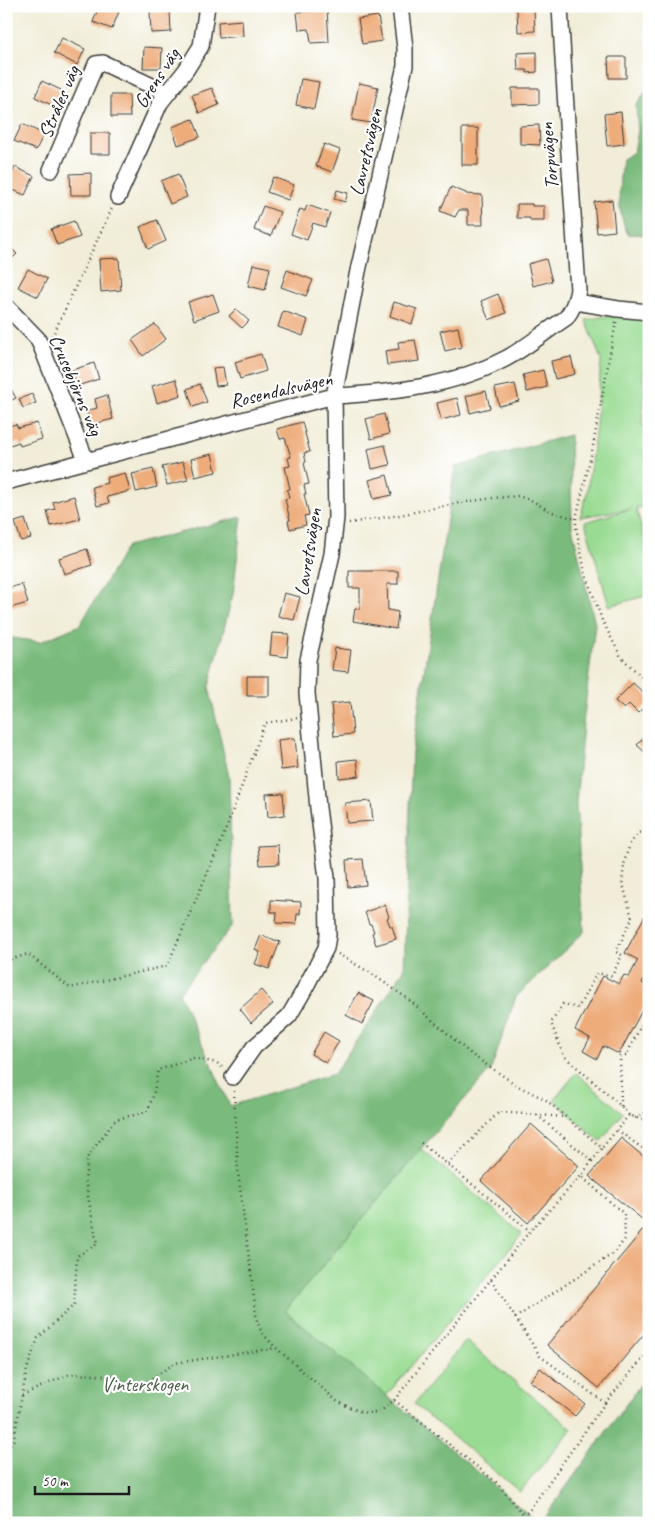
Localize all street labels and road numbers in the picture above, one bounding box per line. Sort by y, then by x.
street label: Grens väg [128,43,186,113]
street label: Stråles väg [33,61,86,142]
street label: Lavretsvägen [344,105,388,198]
street label: Torpvägen [534,120,564,191]
street label: Crusebjörns väg [43,331,109,440]
street label: Rosendalsvägen [227,366,336,414]
street label: Lavretsvägen [289,505,327,598]

